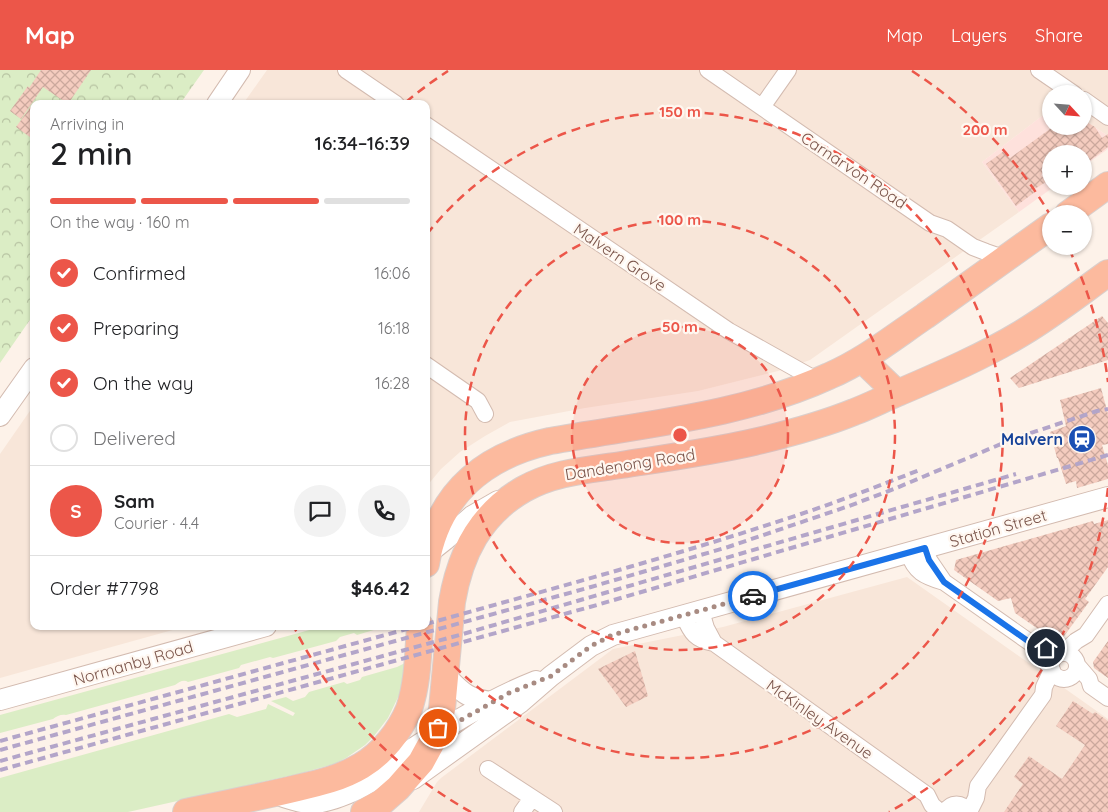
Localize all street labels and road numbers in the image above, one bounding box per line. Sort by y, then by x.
street label: Carnarvon Road [797,127,911,213]
street label: Malvern Grove [570,219,670,295]
street label: Dandenong Road [564,444,696,484]
street label: Station Street [947,505,1049,551]
street label: Normanby Road [71,636,195,690]
street label: McKinley Avenue [763,675,877,763]

